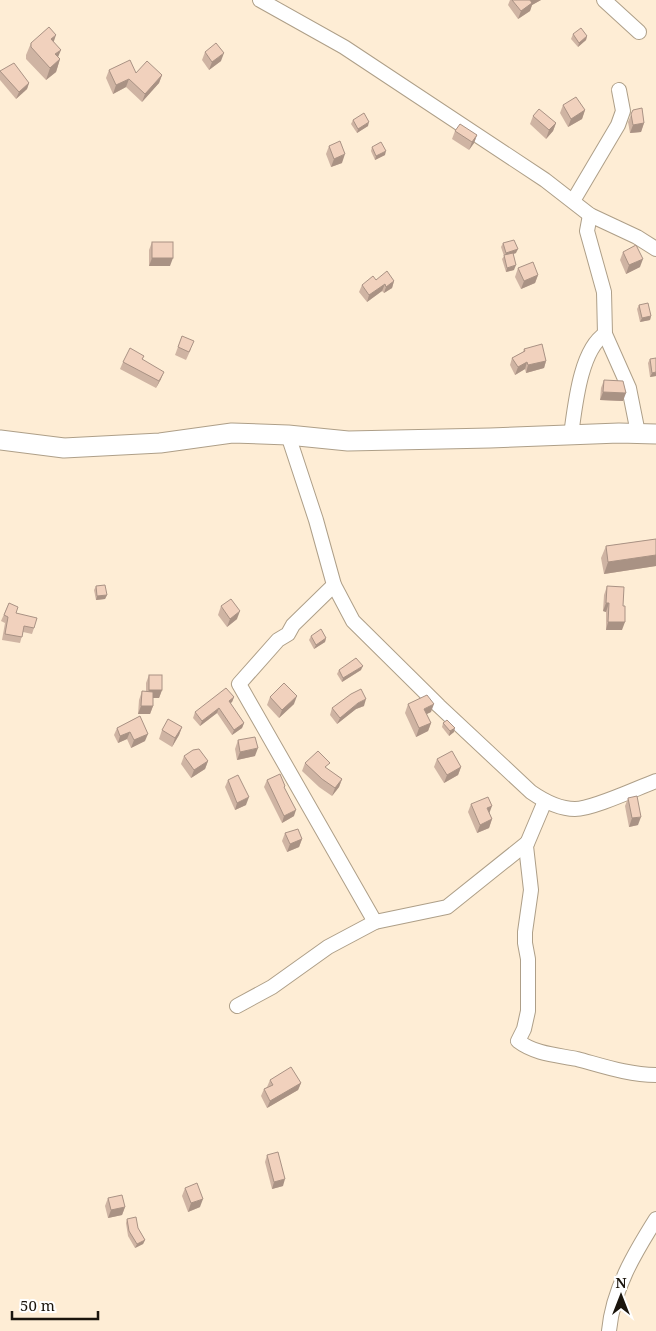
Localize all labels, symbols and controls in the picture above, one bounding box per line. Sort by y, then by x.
north arrow [596,1271,646,1321]
text: N [615,1273,627,1292]
scale bar [12,1288,99,1320]
text: 50 m [20,1295,55,1315]

